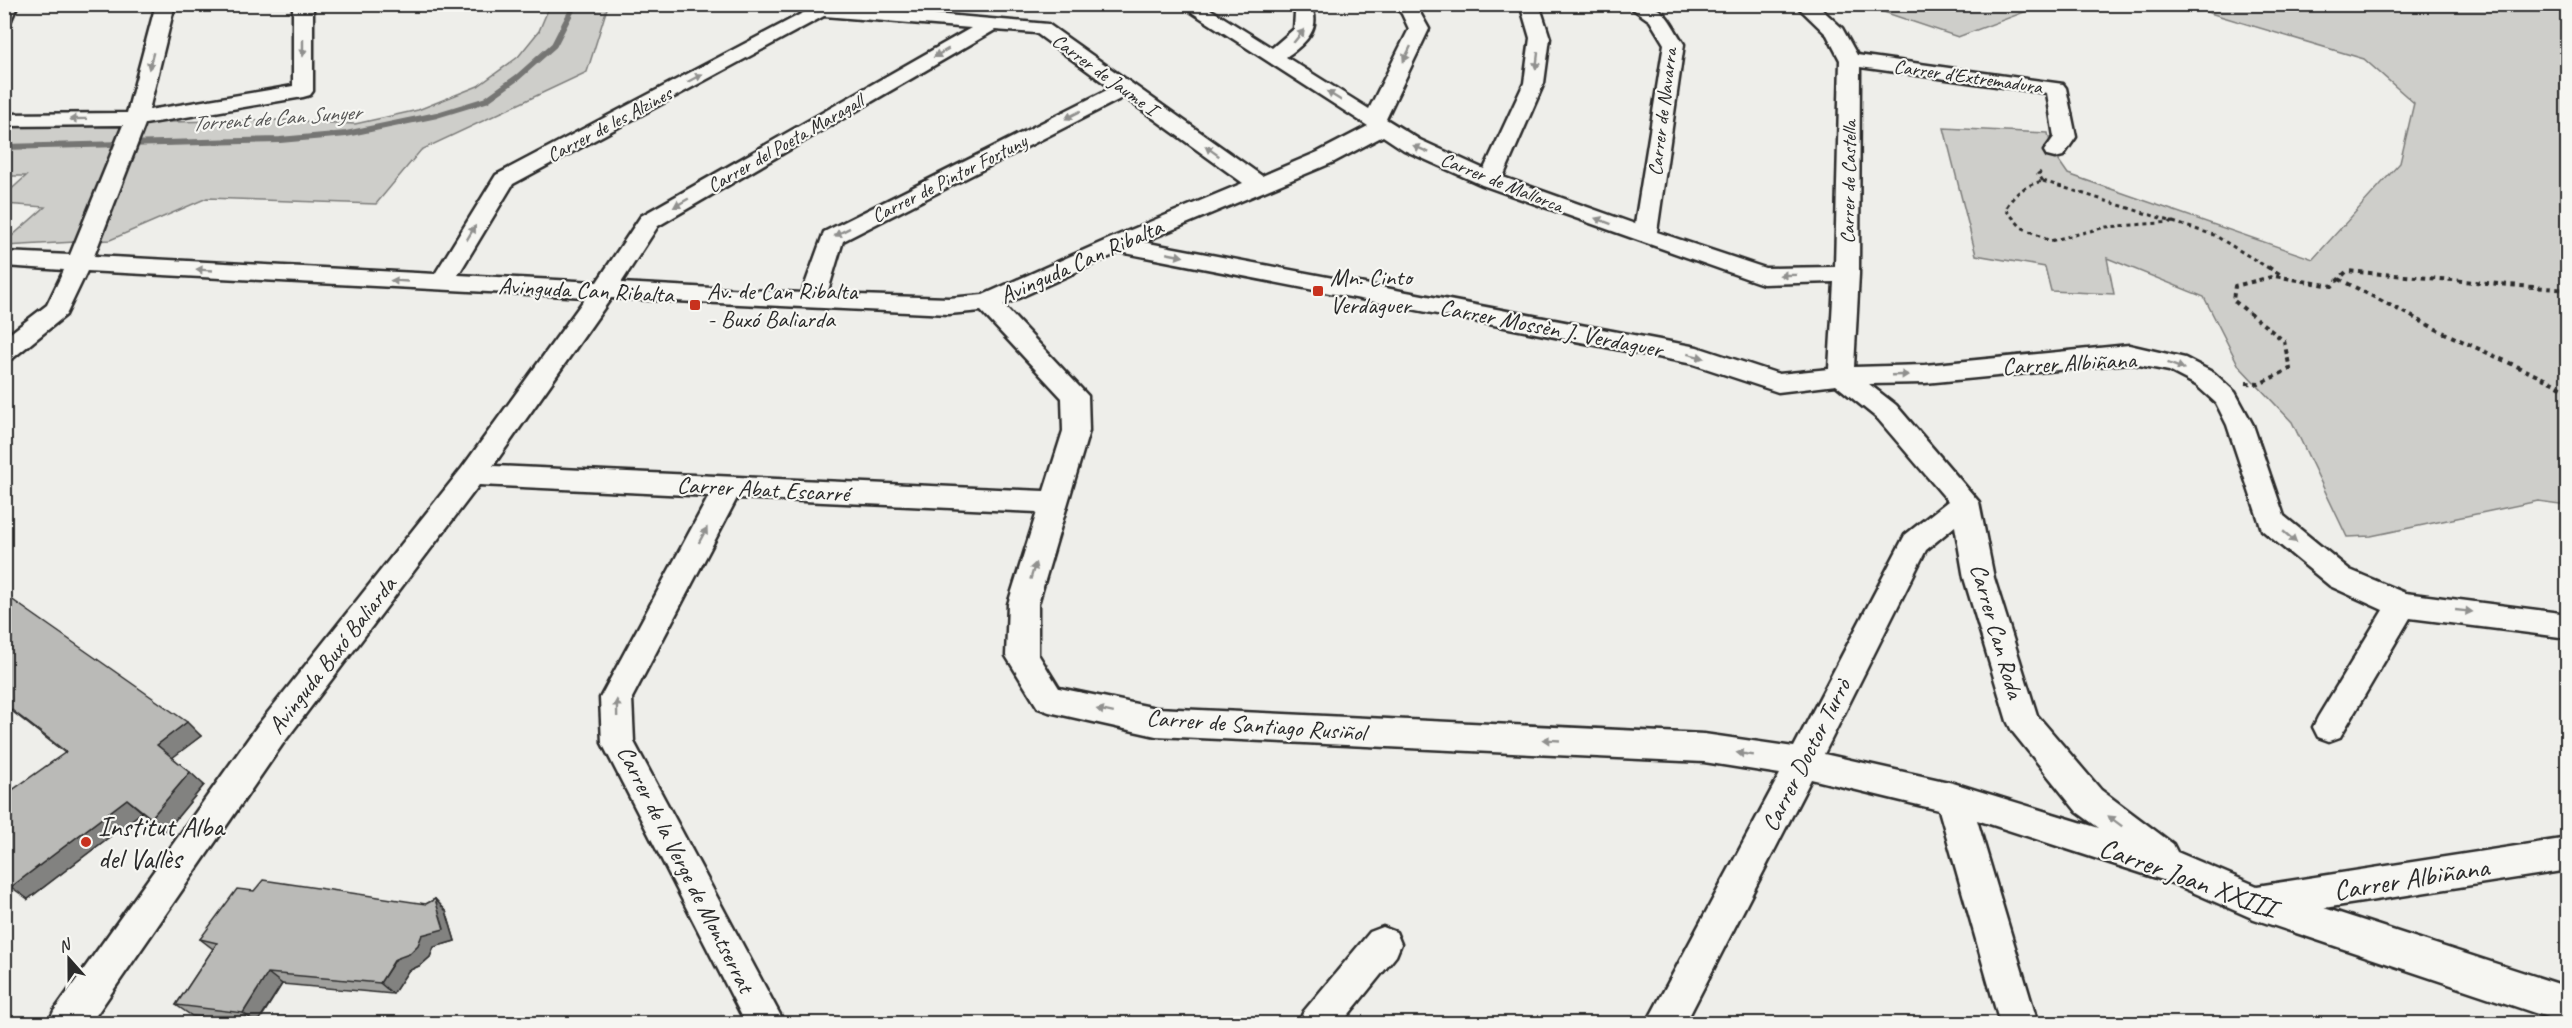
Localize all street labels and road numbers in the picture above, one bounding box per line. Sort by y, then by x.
street label: Carrer de Jaume I [1047,28,1166,124]
street label: Carrer de Navarra [1642,45,1683,177]
street label: Carrer d'Extremadura [1892,54,2045,99]
street label: Carrer de les Alzines [543,80,678,168]
street label: Carrer del Poeta Maragall [703,87,871,198]
street label: Carrer de Castella [1835,118,1862,244]
street label: Carrer de Pintor Fortuny [867,128,1032,228]
street label: Carrer de Mallorca [1437,147,1568,219]
street label: Avinguda Can Ribalta [995,211,1169,310]
street label: Avinguda Can Ribalta [498,270,676,310]
street label: Carrer Mossèn J. Verdaguer [1437,292,1667,365]
street label: Carrer Albiñana [2001,344,2138,381]
street label: Carrer Abat Escarré [676,470,854,509]
street label: Carrer Can Roda [1963,560,2031,703]
street label: Avinguda Buxó Baliarda [261,569,404,740]
street label: Carrer Doctor Turrò [1755,672,1858,836]
street label: Carrer de Santiago Rusiñol [1145,702,1370,748]
street label: Carrer de la Verge de Montserrat [611,740,762,999]
street label: Carrer Joan XXIII [2095,829,2286,928]
street label: Carrer Albiñana [2331,849,2493,908]

